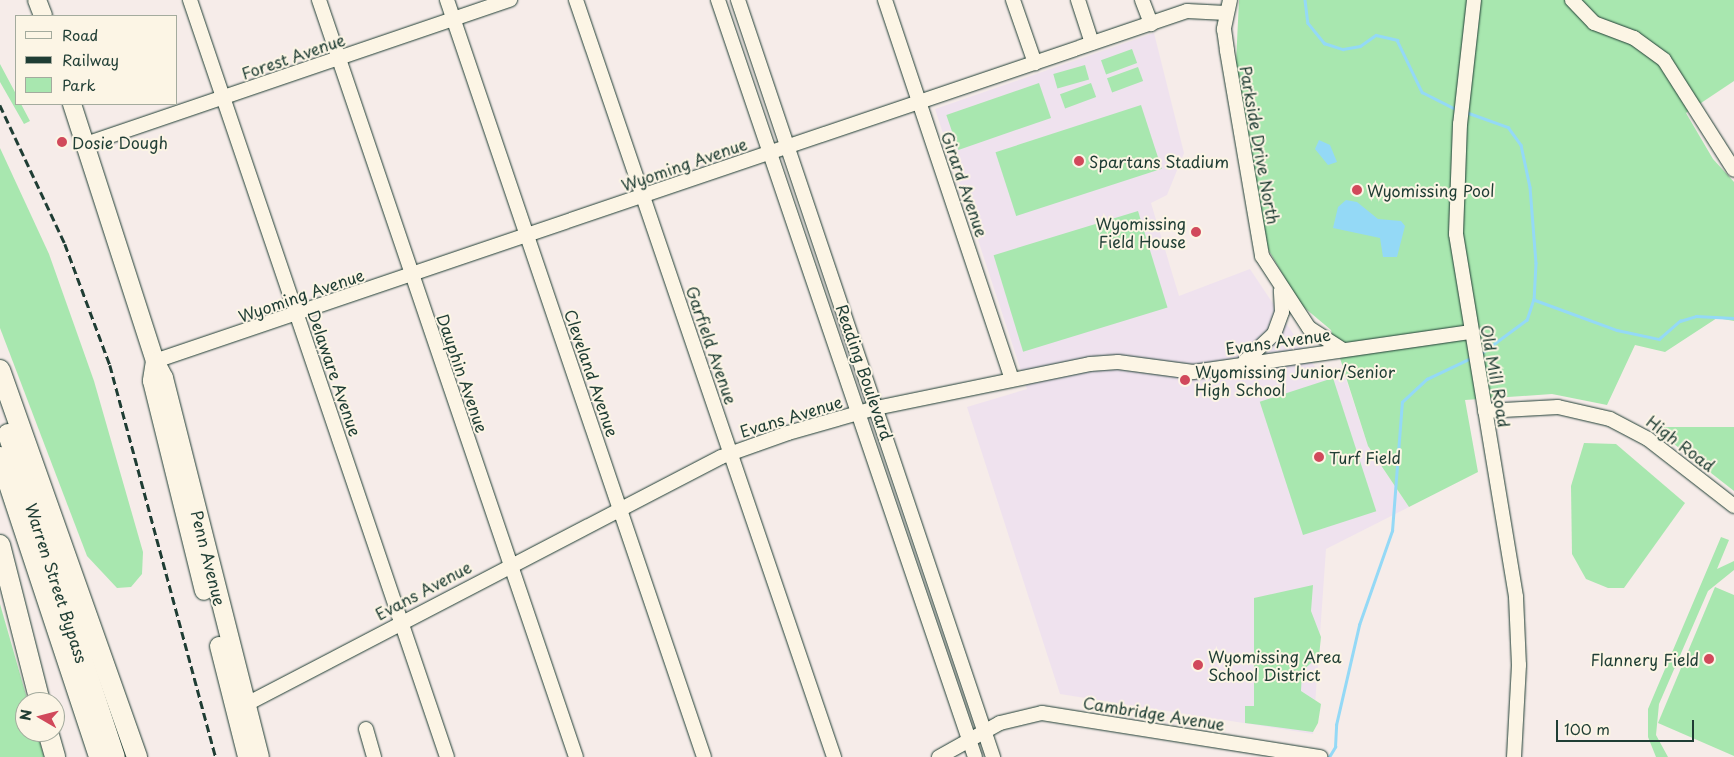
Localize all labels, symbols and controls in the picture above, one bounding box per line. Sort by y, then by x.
legend [15,15,178,105]
text: Road [62,23,98,46]
street label: Forest Avenue [239,29,347,83]
text: Railway [62,48,119,71]
street label: Parkside Drive North [1237,64,1283,226]
text: Park [62,73,96,96]
street label: Girard Avenue [938,128,992,240]
place label: Dosie Dough [72,132,168,152]
street label: Wyoming Avenue [619,134,749,194]
marker: Dosie Dough [56,136,68,148]
place label: Spartans Stadium [1089,151,1228,171]
marker: Spartans Stadium [1073,155,1085,167]
place label: Wyomissing Pool [1367,180,1495,200]
marker: Wyomissing Pool [1351,184,1363,196]
place label: Wyomissing Field House [1096,213,1186,251]
marker: Wyomissing Field House [1190,226,1202,238]
street label: Wyoming Avenue [236,265,366,325]
street label: Garfield Avenue [683,283,741,407]
street label: Reading Boulevard [833,302,897,442]
street label: Delaware Avenue [304,307,366,439]
street label: Cleveland Avenue [561,307,623,439]
street label: Dauphin Avenue [434,311,492,435]
street label: Old Mill Road [1477,323,1515,429]
street label: Evans Avenue [1225,324,1331,358]
place label: Wyomissing Junior/Senior High School [1195,361,1394,399]
marker: Wyomissing Junior/Senior High School [1179,374,1191,386]
street label: Evans Avenue [738,392,844,440]
street label: High Road [1643,411,1719,475]
place label: Turf Field [1329,447,1403,467]
marker: Turf Field [1313,451,1325,463]
street label: Warren Street Bypass [22,499,92,667]
street label: Penn Avenue [188,508,230,608]
street label: Evans Avenue [372,557,474,623]
place label: Wyomissing Area School District [1208,646,1342,684]
place label: Flannery Field [1590,649,1699,669]
marker: Flannery Field [1703,653,1715,665]
marker: Wyomissing Area School District [1192,659,1204,671]
north arrow [15,692,65,742]
street label: Cambridge Avenue [1082,692,1226,734]
text: N [14,708,37,722]
scale bar [1559,710,1696,742]
text: 100 m [1564,717,1610,740]

